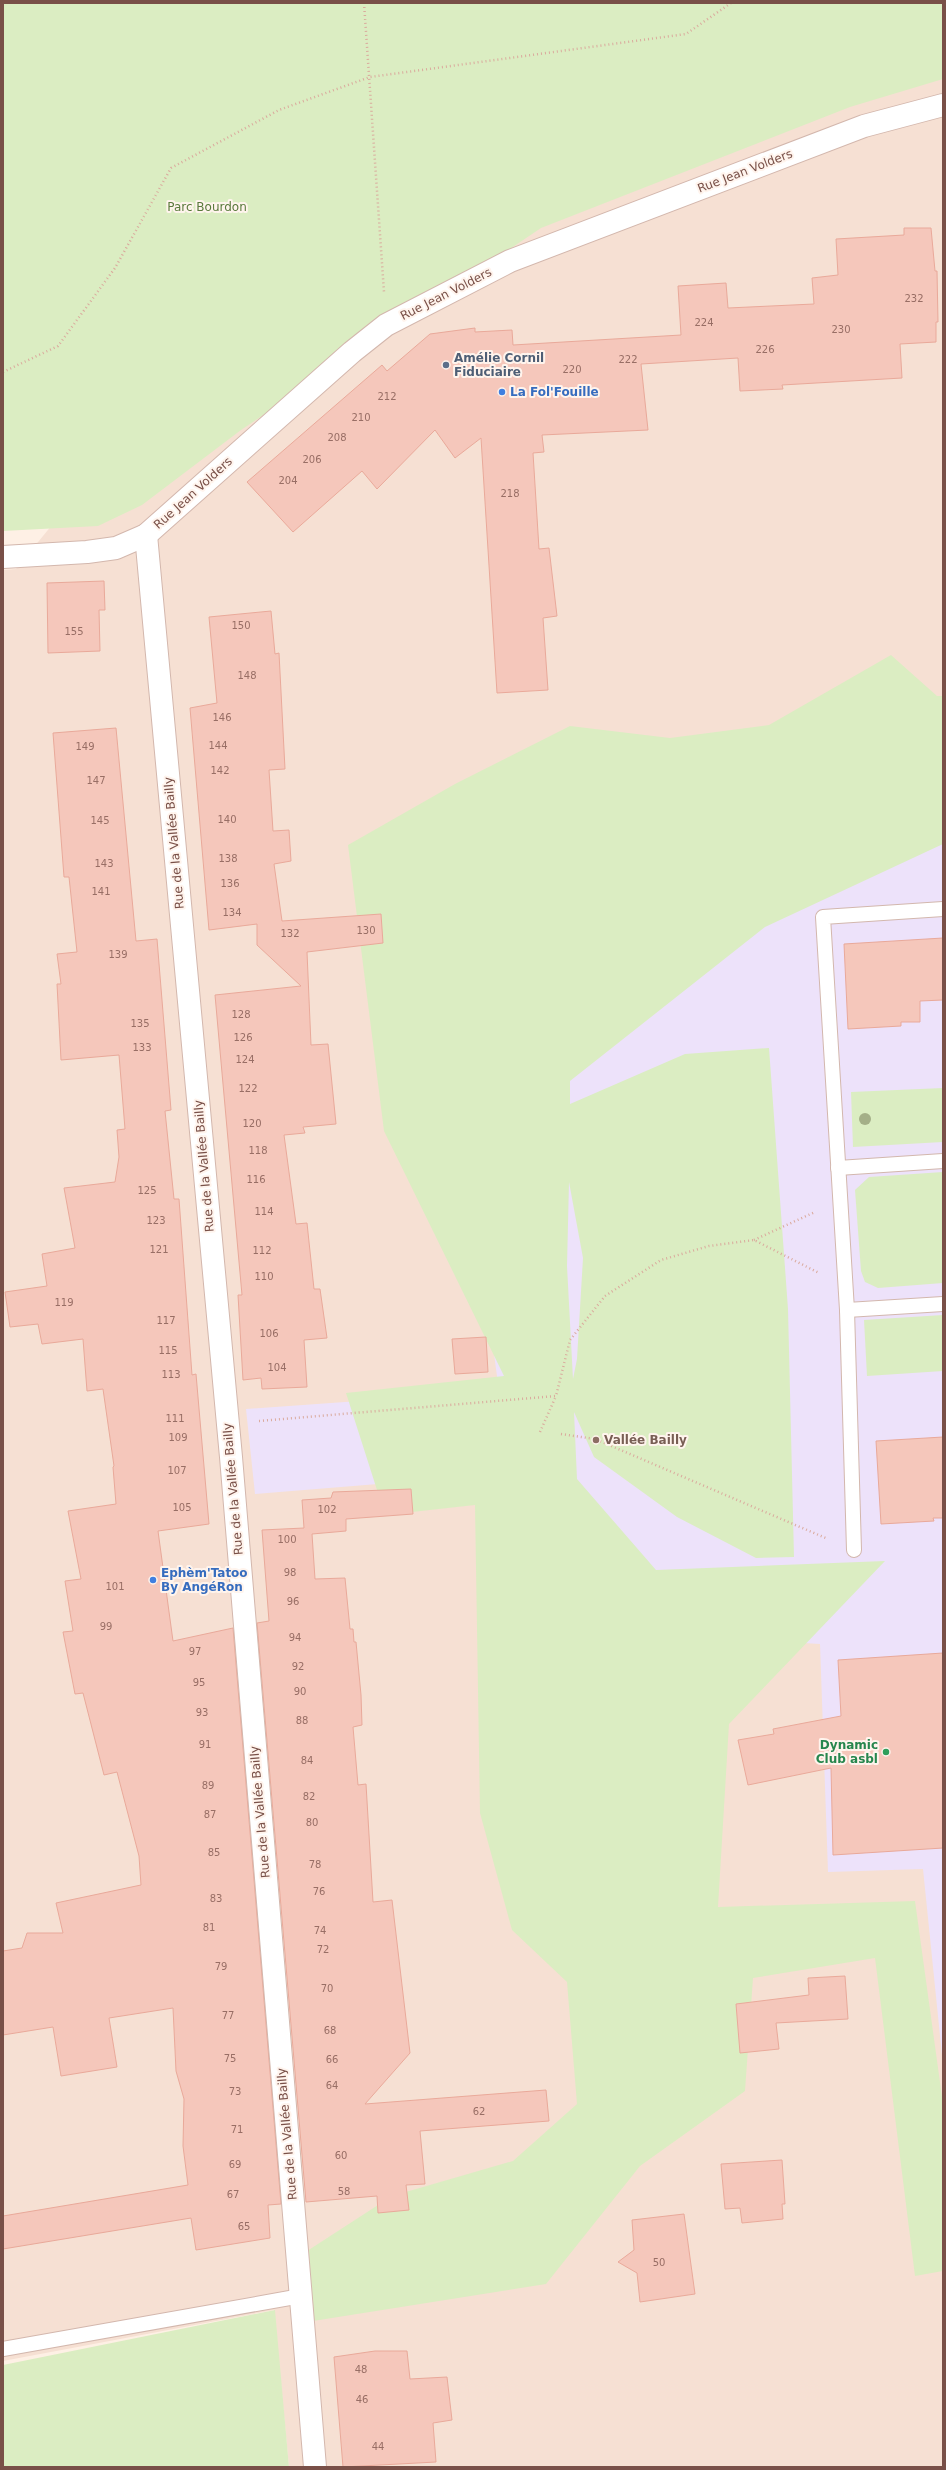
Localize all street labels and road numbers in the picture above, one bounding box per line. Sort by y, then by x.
street label: Rue Jean Volders [696,146,794,196]
street label: Rue Jean Volders [398,265,494,323]
street label: Rue Jean Volders [151,454,235,532]
street label: Rue de la Vallée Bailly [161,776,187,910]
street label: Rue de la Vallée Bailly [191,1099,217,1233]
street label: Rue de la Vallée Bailly [220,1422,246,1556]
street label: Rue de la Vallée Bailly [247,1745,273,1879]
street label: Rue de la Vallée Bailly [274,2067,300,2201]

